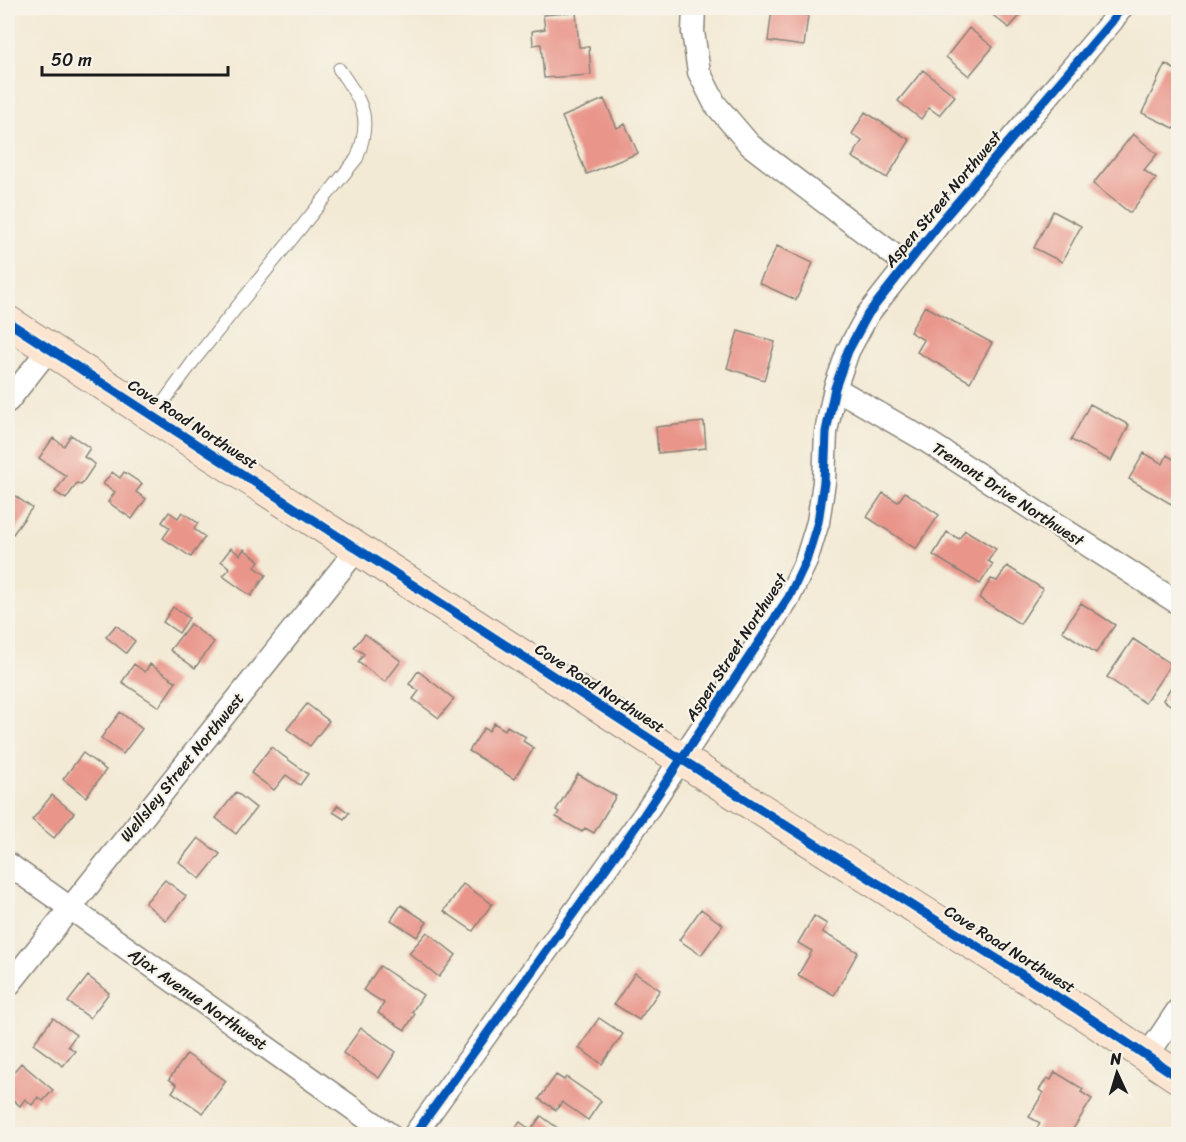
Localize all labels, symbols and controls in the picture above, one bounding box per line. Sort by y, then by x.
scale bar [42,39,228,77]
text: 50 m [51,44,92,76]
street label: Aspen Street Northwest [876,123,1010,275]
street label: Cove Road Northwest [122,371,264,477]
street label: Tremont Drive Northwest [926,434,1090,555]
street label: Aspen Street Northwest [677,567,795,728]
street label: Cove Road Northwest [529,635,671,741]
street label: Wellsley Street Northwest [112,686,252,848]
street label: Cove Road Northwest [938,897,1082,1001]
street label: Ajax Avenue Northwest [121,939,274,1058]
north arrow [1087,1043,1147,1103]
text: N [1108,1044,1123,1073]

